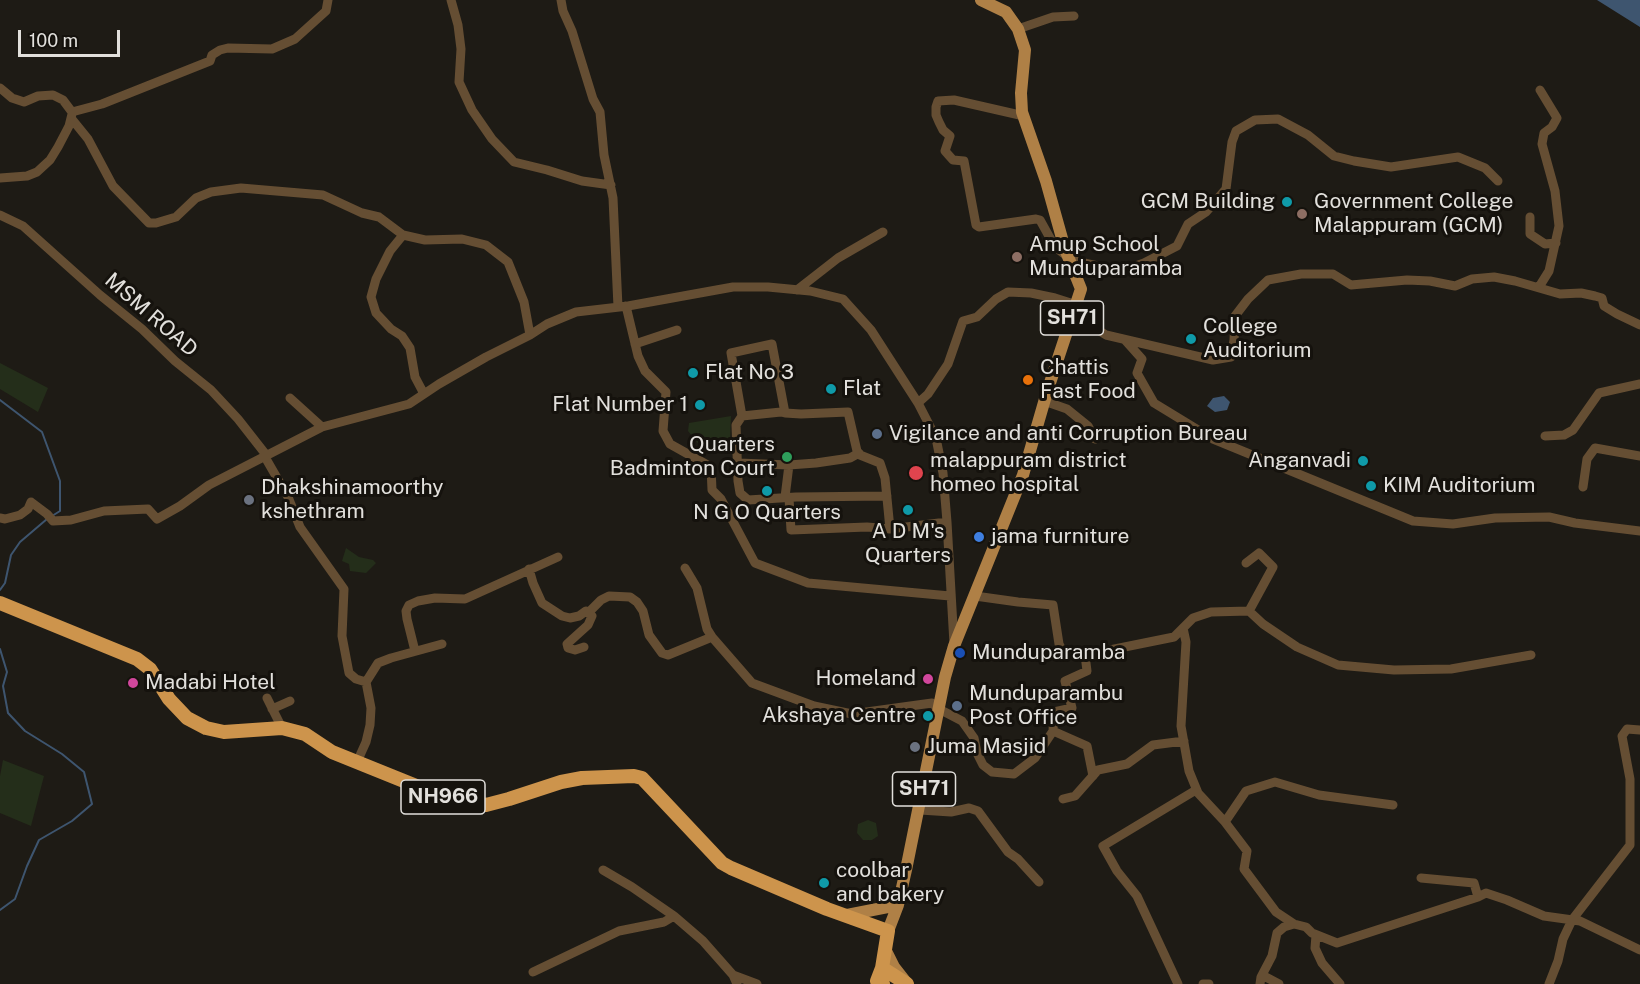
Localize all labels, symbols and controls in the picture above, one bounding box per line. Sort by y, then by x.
scale bar [21,18,123,56]
text: 100 m [29,30,78,51]
place label: GCM Building [1141,189,1275,215]
place label: Government College Malappuram (GCM) [1314,189,1513,239]
marker: GCM Building [1280,195,1294,209]
marker: Government College Malappuram (GCM) [1295,207,1309,221]
place label: Amup School Munduparamba [1029,232,1182,282]
marker: Amup School Munduparamba [1010,250,1024,264]
street label: MSM ROAD [100,268,202,362]
road number: SH71 [1040,301,1104,335]
place label: College Auditorium [1203,314,1311,364]
marker: College Auditorium [1184,332,1198,346]
place label: Chattis Fast Food [1040,355,1136,405]
place label: Flat No 3 [705,360,794,386]
marker: Flat No 3 [686,366,700,380]
marker: Chattis Fast Food [1021,373,1035,387]
place label: Flat [843,376,881,402]
marker: Flat [824,382,838,396]
place label: Flat Number 1 [552,392,688,418]
marker: Flat Number 1 [693,398,707,412]
place label: Vigilance and anti Corruption Bureau [889,421,1248,447]
marker: Vigilance and anti Corruption Bureau [870,427,884,441]
place label: Quarters Badminton Court [610,432,775,482]
place label: malappuram district homeo hospital [930,448,1127,498]
place label: Anganvadi [1248,448,1351,474]
marker: Quarters Badminton Court [780,450,794,464]
marker: Anganvadi [1356,454,1370,468]
marker: malappuram district homeo hospital [907,464,925,482]
place label: KIM Auditorium [1383,473,1535,499]
place label: Dhakshinamoorthy kshethram [261,475,444,525]
marker: KIM Auditorium [1364,479,1378,493]
marker: N G O Quarters [760,484,774,498]
marker: Dhakshinamoorthy kshethram [242,493,256,507]
place label: N G O Quarters [693,500,841,526]
marker: A D M's Quarters [901,503,915,517]
place label: A D M's Quarters [865,519,951,569]
place label: jama furniture [991,524,1129,550]
marker: jama furniture [972,530,986,544]
place label: Munduparamba [972,640,1125,666]
marker: Munduparamba [953,646,967,660]
place label: Homeland [816,666,916,692]
place label: Madabi Hotel [145,670,276,696]
marker: Homeland [921,672,935,686]
marker: Madabi Hotel [126,676,140,690]
place label: Munduparambu Post Office [969,681,1123,731]
marker: Munduparambu Post Office [950,699,964,713]
place label: Akshaya Centre [762,703,916,729]
marker: Akshaya Centre [921,709,935,723]
place label: Juma Masjid [927,734,1046,760]
marker: Juma Masjid [908,740,922,754]
road number: SH71 [892,772,956,806]
road number: NH966 [401,780,485,814]
place label: coolbar and bakery [836,858,944,908]
marker: coolbar and bakery [817,876,831,890]

